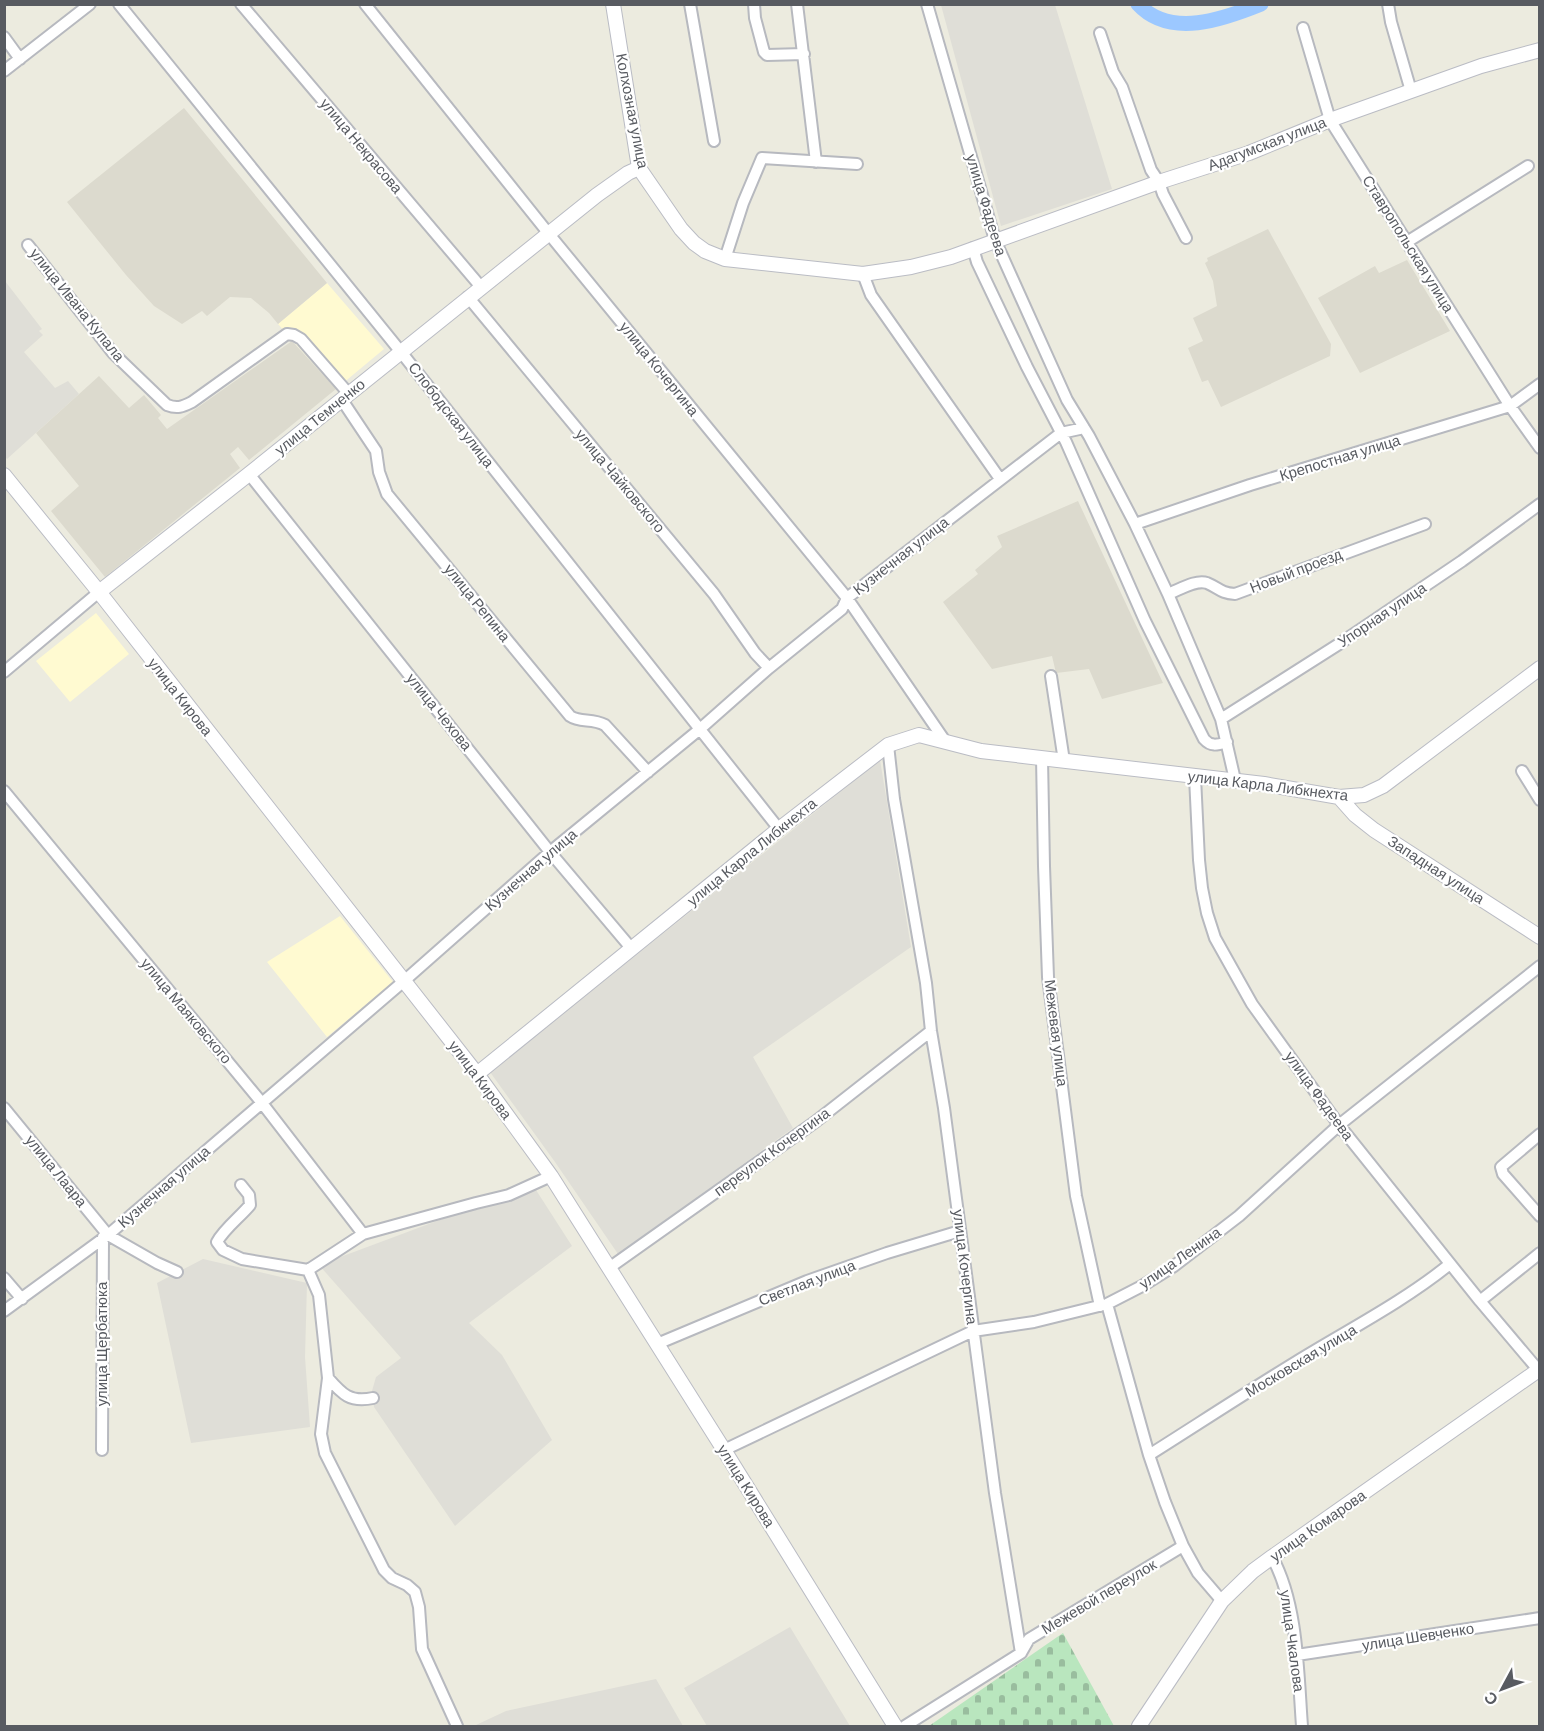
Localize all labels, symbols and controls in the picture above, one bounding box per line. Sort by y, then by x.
street label: Колхозная улица [613,52,653,171]
street label: улица Некрасова [317,94,407,197]
street label: Адагумская улица [1205,112,1329,174]
street label: улица Фадеева [963,152,1011,258]
street label: Ставропольская улица [1359,172,1459,316]
street label: улица Ивана Купала [27,244,129,365]
street label: улица Кочергина [616,318,704,420]
street label: Слободская улица [405,358,499,471]
street label: улица Темченко [271,374,368,458]
street label: улица Чайковского [572,425,669,536]
street label: Крепостная улица [1277,430,1403,484]
street label: Кузнечная улица [849,512,952,598]
street label: Новый проезд [1247,544,1345,596]
street label: улица Репина [441,560,515,645]
street label: Упорная улица [1334,578,1430,650]
street label: улица Кирова [145,654,217,740]
street label: улица Чехова [403,669,477,754]
street label: улица Карла Либкнехта [1187,766,1350,804]
street label: улица Карла Либкнехта [683,793,820,909]
street label: Кузнечная улица [481,824,581,914]
street label: Западная улица [1385,831,1489,907]
street label: улица Маяковского [137,954,236,1067]
street label: Межевая улица [1041,978,1073,1088]
street label: улица Кирова [445,1036,517,1123]
street label: улица Фадеева [1282,1047,1358,1144]
street label: переулок Кочергина [710,1103,833,1199]
street label: улица Лаара [22,1131,92,1211]
street label: Кузнечная улица [114,1141,214,1231]
street label: улица Кочергина [950,1208,982,1326]
street label: улица Ленина [1135,1222,1224,1292]
street label: Светлая улица [756,1255,858,1309]
street label: улица Щербатюка [92,1281,110,1406]
street label: Московская улица [1242,1320,1360,1400]
street label: улица Кирова [714,1441,780,1531]
street label: улица Комарова [1266,1485,1369,1565]
street label: Межевой переулок [1038,1555,1160,1638]
street label: улица Чкалова [1277,1589,1309,1694]
street label: улица Шевченко [1361,1618,1475,1654]
north arrow [1472,1659,1532,1719]
text: С [1479,1688,1501,1710]

